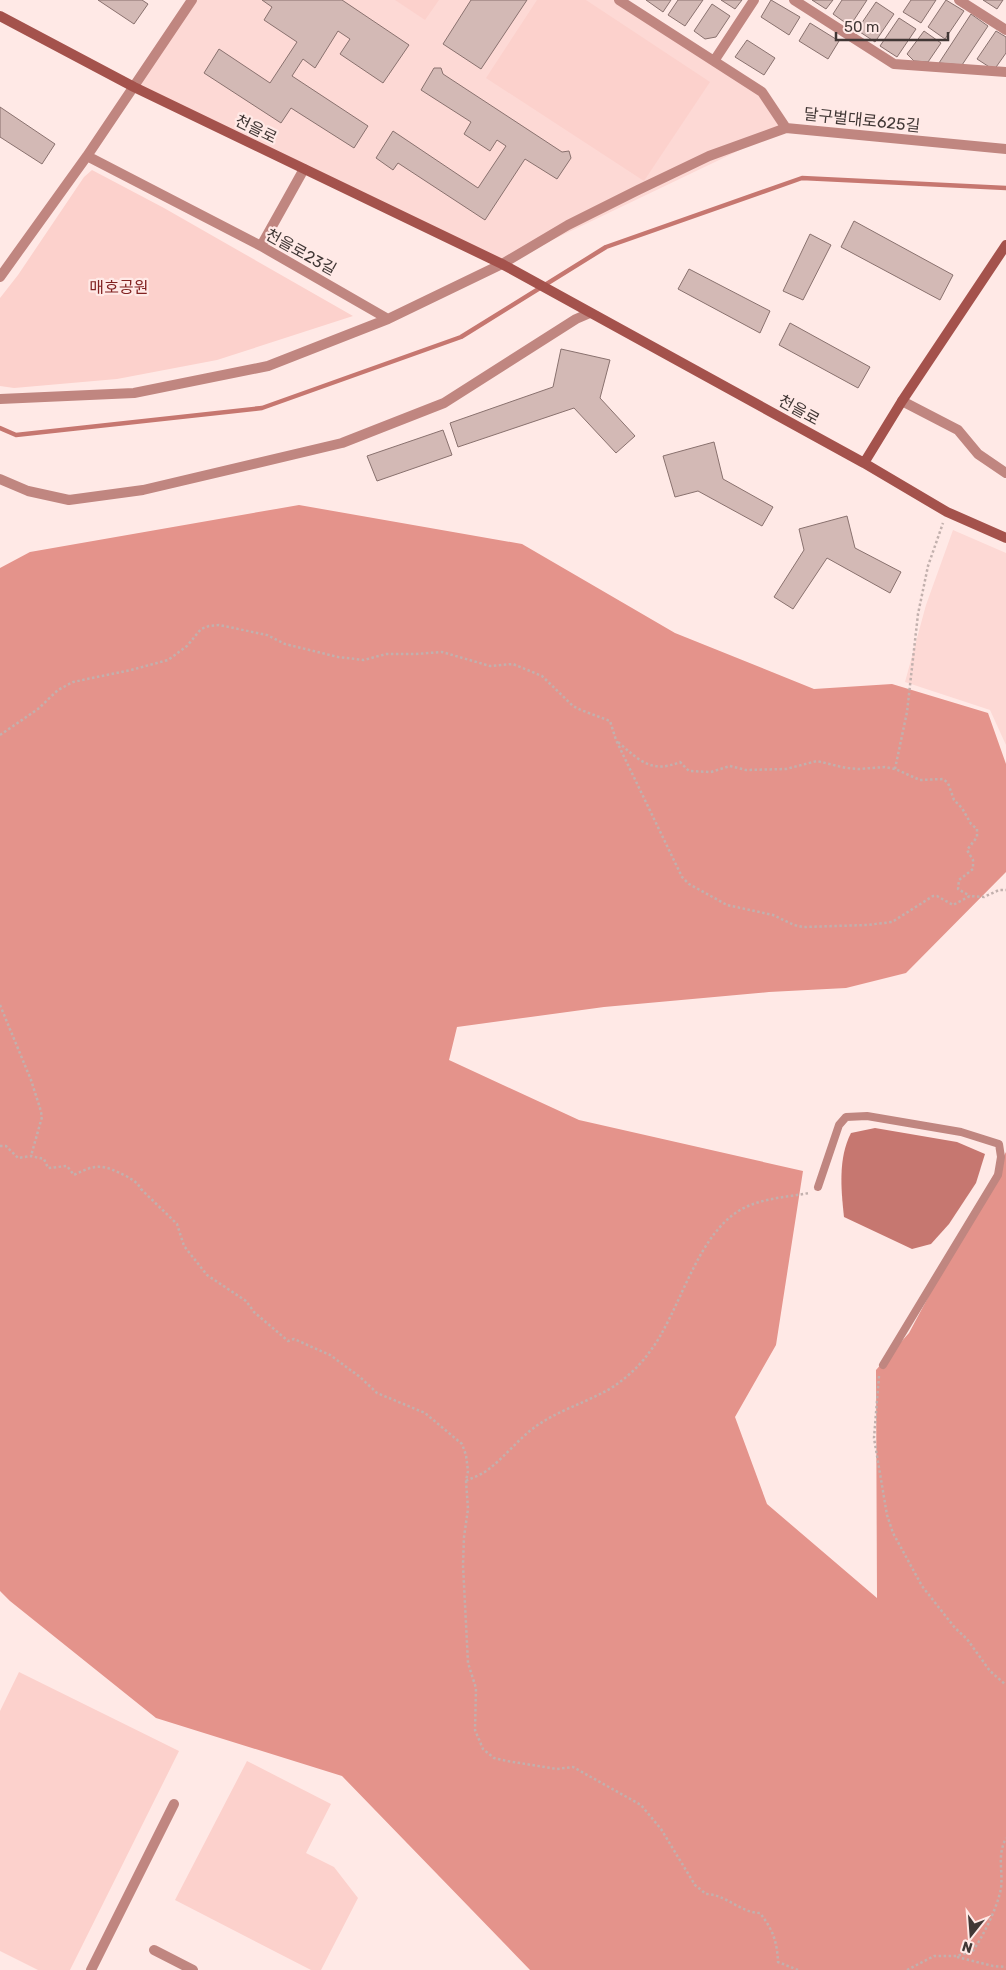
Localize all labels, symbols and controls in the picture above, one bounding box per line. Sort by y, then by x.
scale bar [836,10,948,42]
text: 50 m [844,18,879,36]
street label: 달구벌대로625길 [803,104,921,136]
street label: 천을로 [232,111,280,147]
street label: 천을로23길 [262,225,340,279]
park label: 매호공원 [90,278,148,297]
street label: 천을로 [775,391,823,429]
north arrow [946,1910,996,1960]
text: N [960,1937,975,1957]

